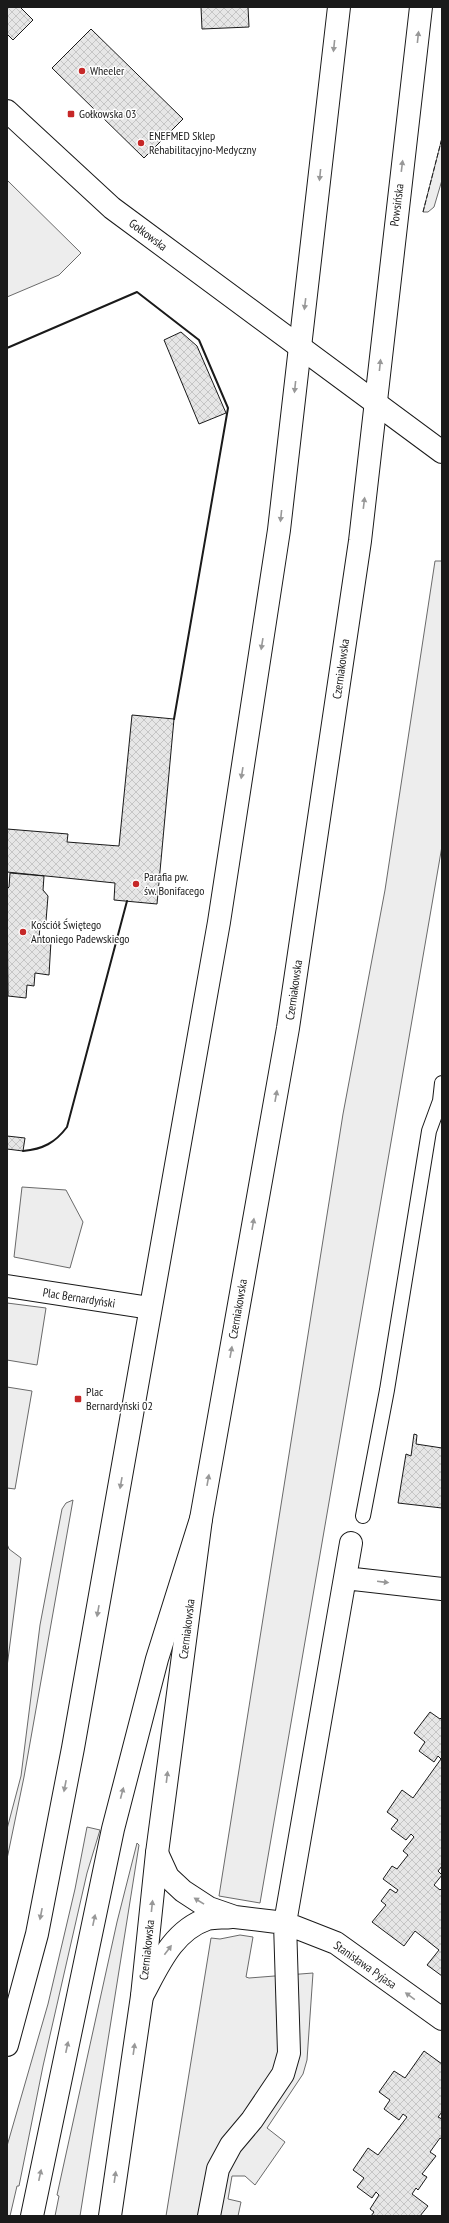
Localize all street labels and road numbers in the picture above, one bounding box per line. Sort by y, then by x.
street label: Powsińska [386,183,407,227]
street label: Gołkowska [126,215,171,254]
street label: Czerniakowska [329,638,352,700]
street label: Czerniakowska [282,959,305,1021]
street label: Czerniakowska [225,1278,250,1340]
street label: Plac Bernardyński [42,1284,116,1311]
street label: Czerniakowska [175,1598,198,1660]
street label: Czerniakowska [136,1919,157,1981]
street label: Stanisława Pyjasa [331,1937,400,1992]

